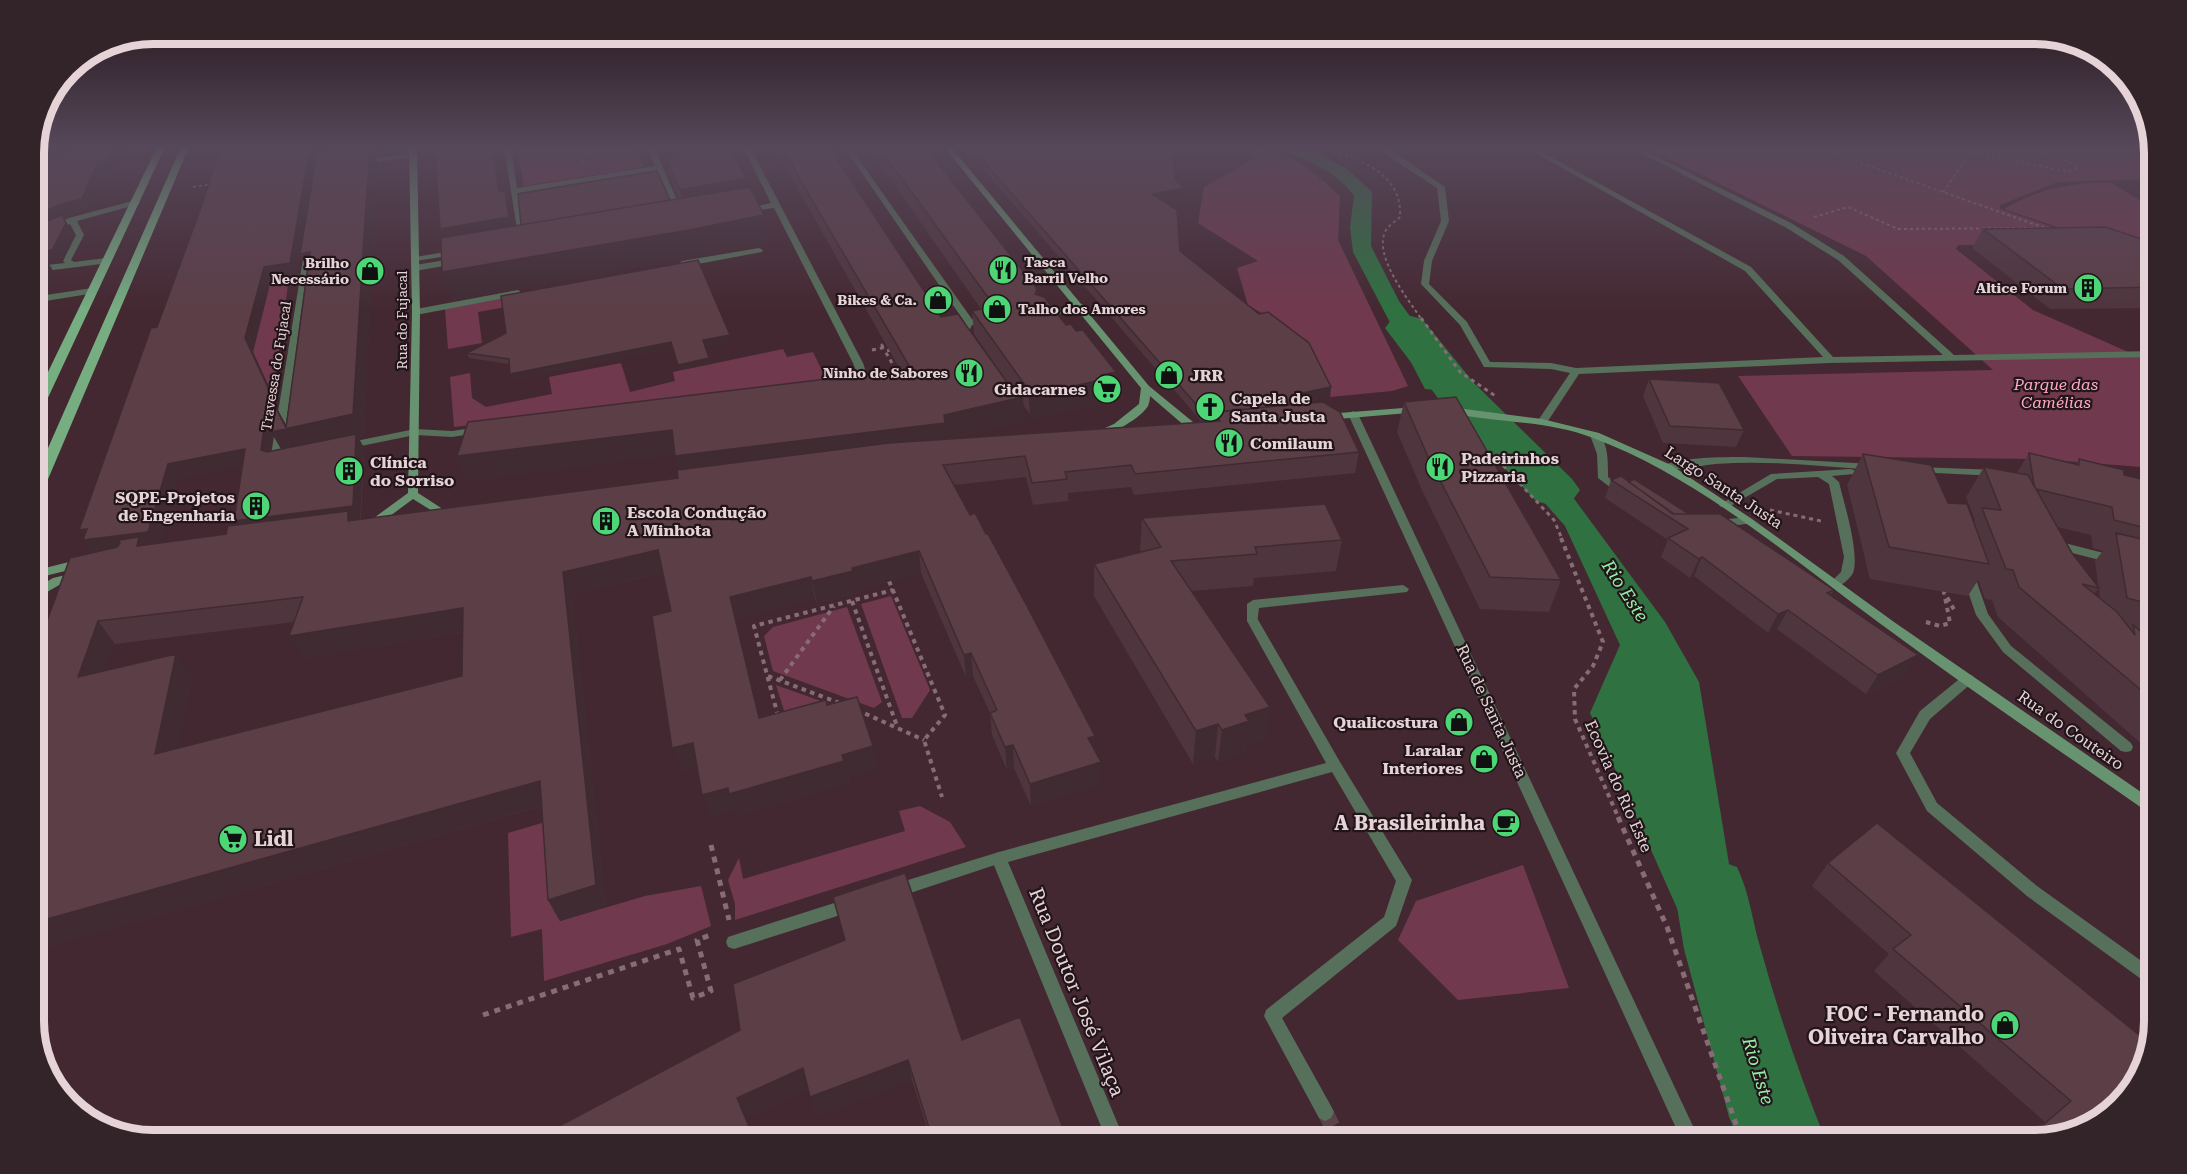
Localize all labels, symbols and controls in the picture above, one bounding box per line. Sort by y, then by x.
restaurant icon: Tasca Barril Velho [987,254,1019,286]
place label: Tasca Barril Velho [1024,254,1108,286]
place label: Brilho Necessário [271,255,349,287]
shop icon: Brilho Necessário [354,255,386,287]
street label: Rua do Fujacal [394,270,410,369]
building icon: Altice Forum [2072,272,2104,304]
place label: Altice Forum [1976,280,2067,296]
shop icon: Bikes & Ca. [922,284,954,316]
place label: Bikes & Ca. [837,292,917,308]
shop icon: Talho dos Amores [981,293,1013,325]
street label: Travessa do Fujacal [258,299,294,432]
place label: Talho dos Amores [1018,301,1146,317]
restaurant icon: Ninho de Sabores [953,357,985,389]
shop icon: JRR [1153,359,1185,391]
place label: Ninho de Sabores [823,365,948,381]
place label: JRR [1190,366,1224,385]
supermarket icon: Gidacarnes [1091,373,1123,405]
park label: Parque das Camélias [2013,375,2098,412]
place label: Gidacarnes [994,380,1086,399]
place label: Capela de Santa Justa [1231,389,1326,426]
church icon: Capela de Santa Justa [1194,391,1226,423]
restaurant icon: Comilaum [1213,427,1245,459]
place label: Comilaum [1250,434,1334,453]
street label: Largo Santa Justa [1661,442,1786,533]
place label: Padeirinhos Pizzaria [1461,449,1559,486]
restaurant icon: Padeirinhos Pizzaria [1424,451,1456,483]
place label: Clínica do Sorriso [370,453,454,490]
building icon: Clínica do Sorriso [333,455,365,487]
place label: SQPE-Projetos de Engenharia [115,488,236,525]
building icon: SQPE-Projetos de Engenharia [240,490,272,522]
place label: Escola Condução A Minhota [627,503,767,540]
building icon: Escola Condução A Minhota [590,505,622,537]
water label: Rio Este [1597,555,1653,625]
street label: Rua de Santa Justa [1452,641,1531,781]
street label: Rua do Couteiro [2014,687,2127,774]
shop icon: Qualicostura [1443,706,1475,738]
place label: Qualicostura [1333,713,1439,732]
street label: Ecovia do Rio Este [1581,717,1656,855]
place label: Laralar Interiores [1383,741,1463,778]
shop icon: Laralar Interiores [1468,743,1500,775]
cafe icon: A Brasileirinha [1490,807,1522,839]
place label: A Brasileirinha [1334,811,1485,835]
supermarket icon: Lidl [217,823,249,855]
place label: Lidl [254,827,294,851]
street label: Rua Doutor José Vilaça [1024,884,1130,1100]
place label: FOC - Fernando Oliveira Carvalho [1808,1002,1984,1049]
shop icon: FOC - Fernando Oliveira Carvalho [1989,1009,2021,1041]
water label: Rio Este [1738,1034,1779,1107]

